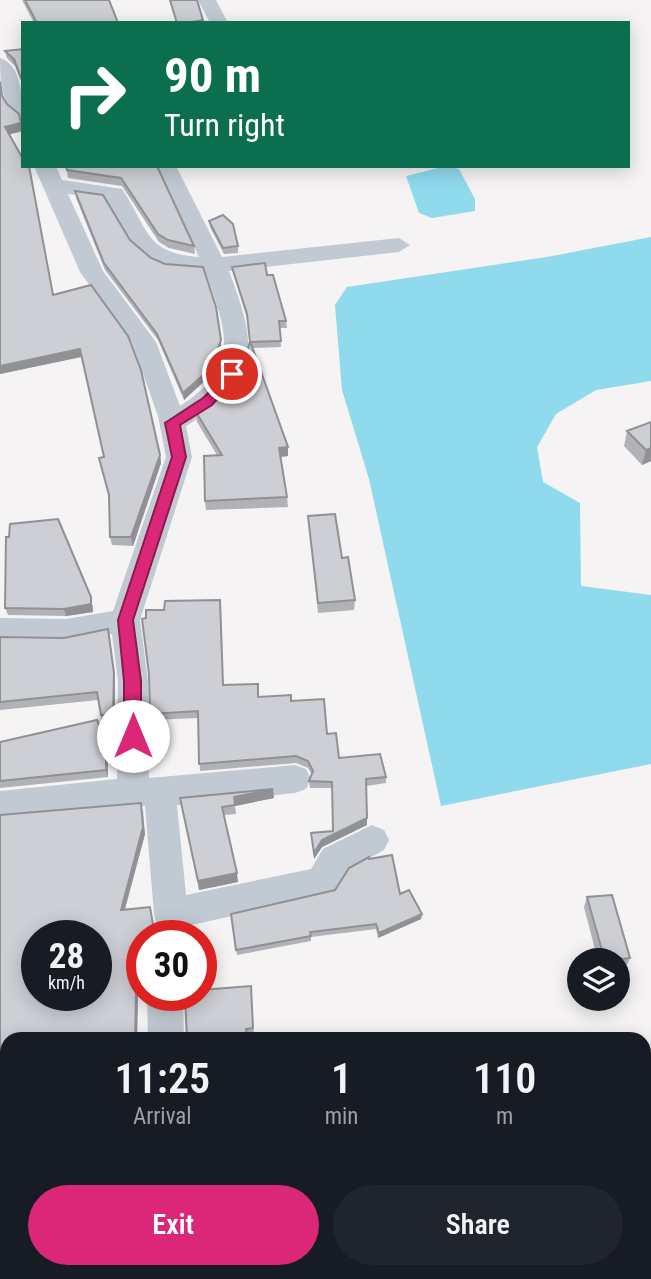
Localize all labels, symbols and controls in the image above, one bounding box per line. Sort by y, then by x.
text: 90 m [164,47,261,104]
icon: right [49,49,140,140]
text: Turn right [164,106,285,144]
pin [202,344,262,404]
icon: arrive [213,355,251,393]
position arrow [96,699,170,773]
speed limit sign: 30 [126,920,217,1011]
text: 28 [49,936,84,977]
map controls [567,948,630,1011]
button: layers [567,948,630,1011]
text: km/h [48,972,85,993]
text: 11:25 [115,1054,210,1103]
text: 1 [331,1054,352,1103]
text: 110 [473,1054,536,1103]
text: Arrival [133,1103,192,1130]
text: min [325,1103,358,1130]
text: m [496,1103,513,1130]
button: Exit [28,1185,319,1265]
button: Share [333,1185,623,1265]

